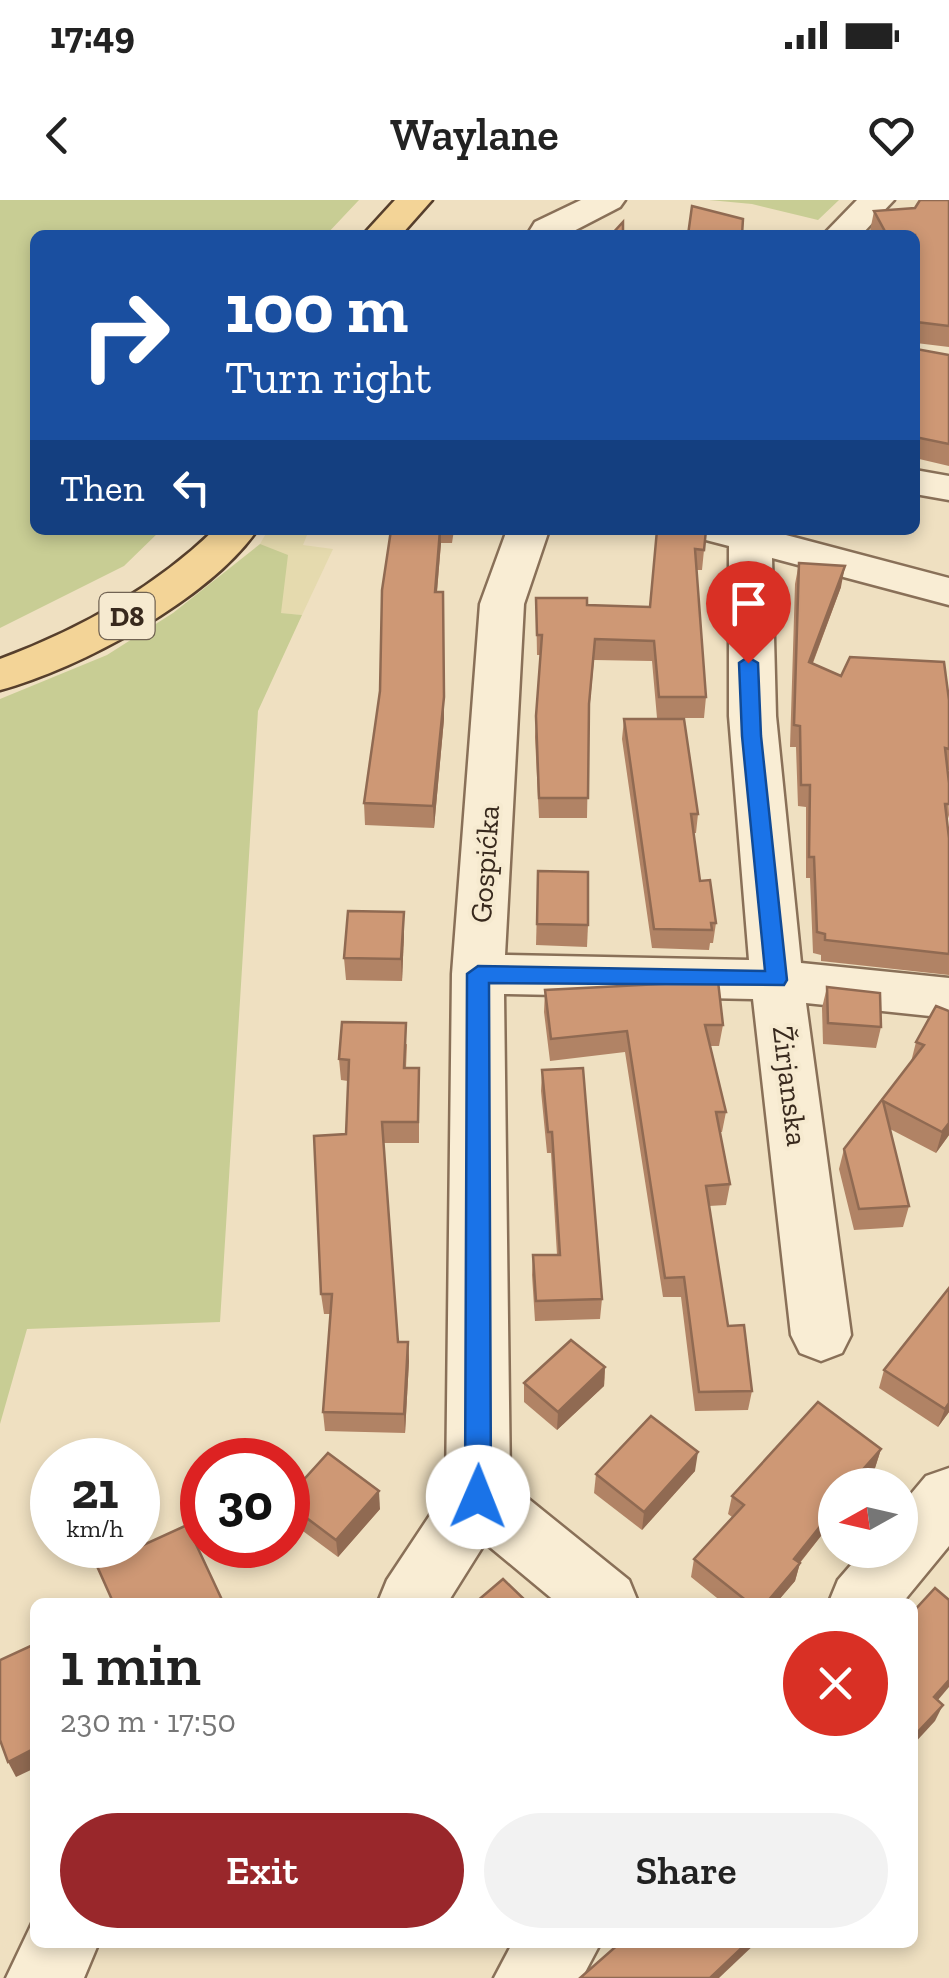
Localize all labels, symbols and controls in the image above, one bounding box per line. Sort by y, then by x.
text: 17:49 [50,12,135,58]
icon: back [30,108,85,163]
text: Waylane [390,108,559,162]
icon: heart [864,108,919,163]
text: 100 m [225,266,408,350]
icon: right [60,270,190,400]
text: Turn right [225,351,431,405]
icon: left [164,460,219,515]
text: Then [60,465,144,511]
pin [706,561,791,664]
icon: arrive [721,576,776,631]
road number: D8 [100,593,154,639]
street label: Gospićka [463,804,507,924]
street label: Žirjanska [765,1024,815,1148]
speed limit sign: 30 [180,1438,310,1568]
position arrow [426,1445,530,1549]
text: 21 [71,1461,119,1521]
north arrow [818,1468,918,1568]
map controls [818,1468,918,1568]
text: km/h [66,1513,124,1543]
text: 1 min [60,1628,201,1700]
button: close [783,1631,888,1736]
text: 230 m · 17:50 [60,1702,236,1740]
button: Exit [60,1813,464,1928]
button: Share [484,1813,888,1928]

